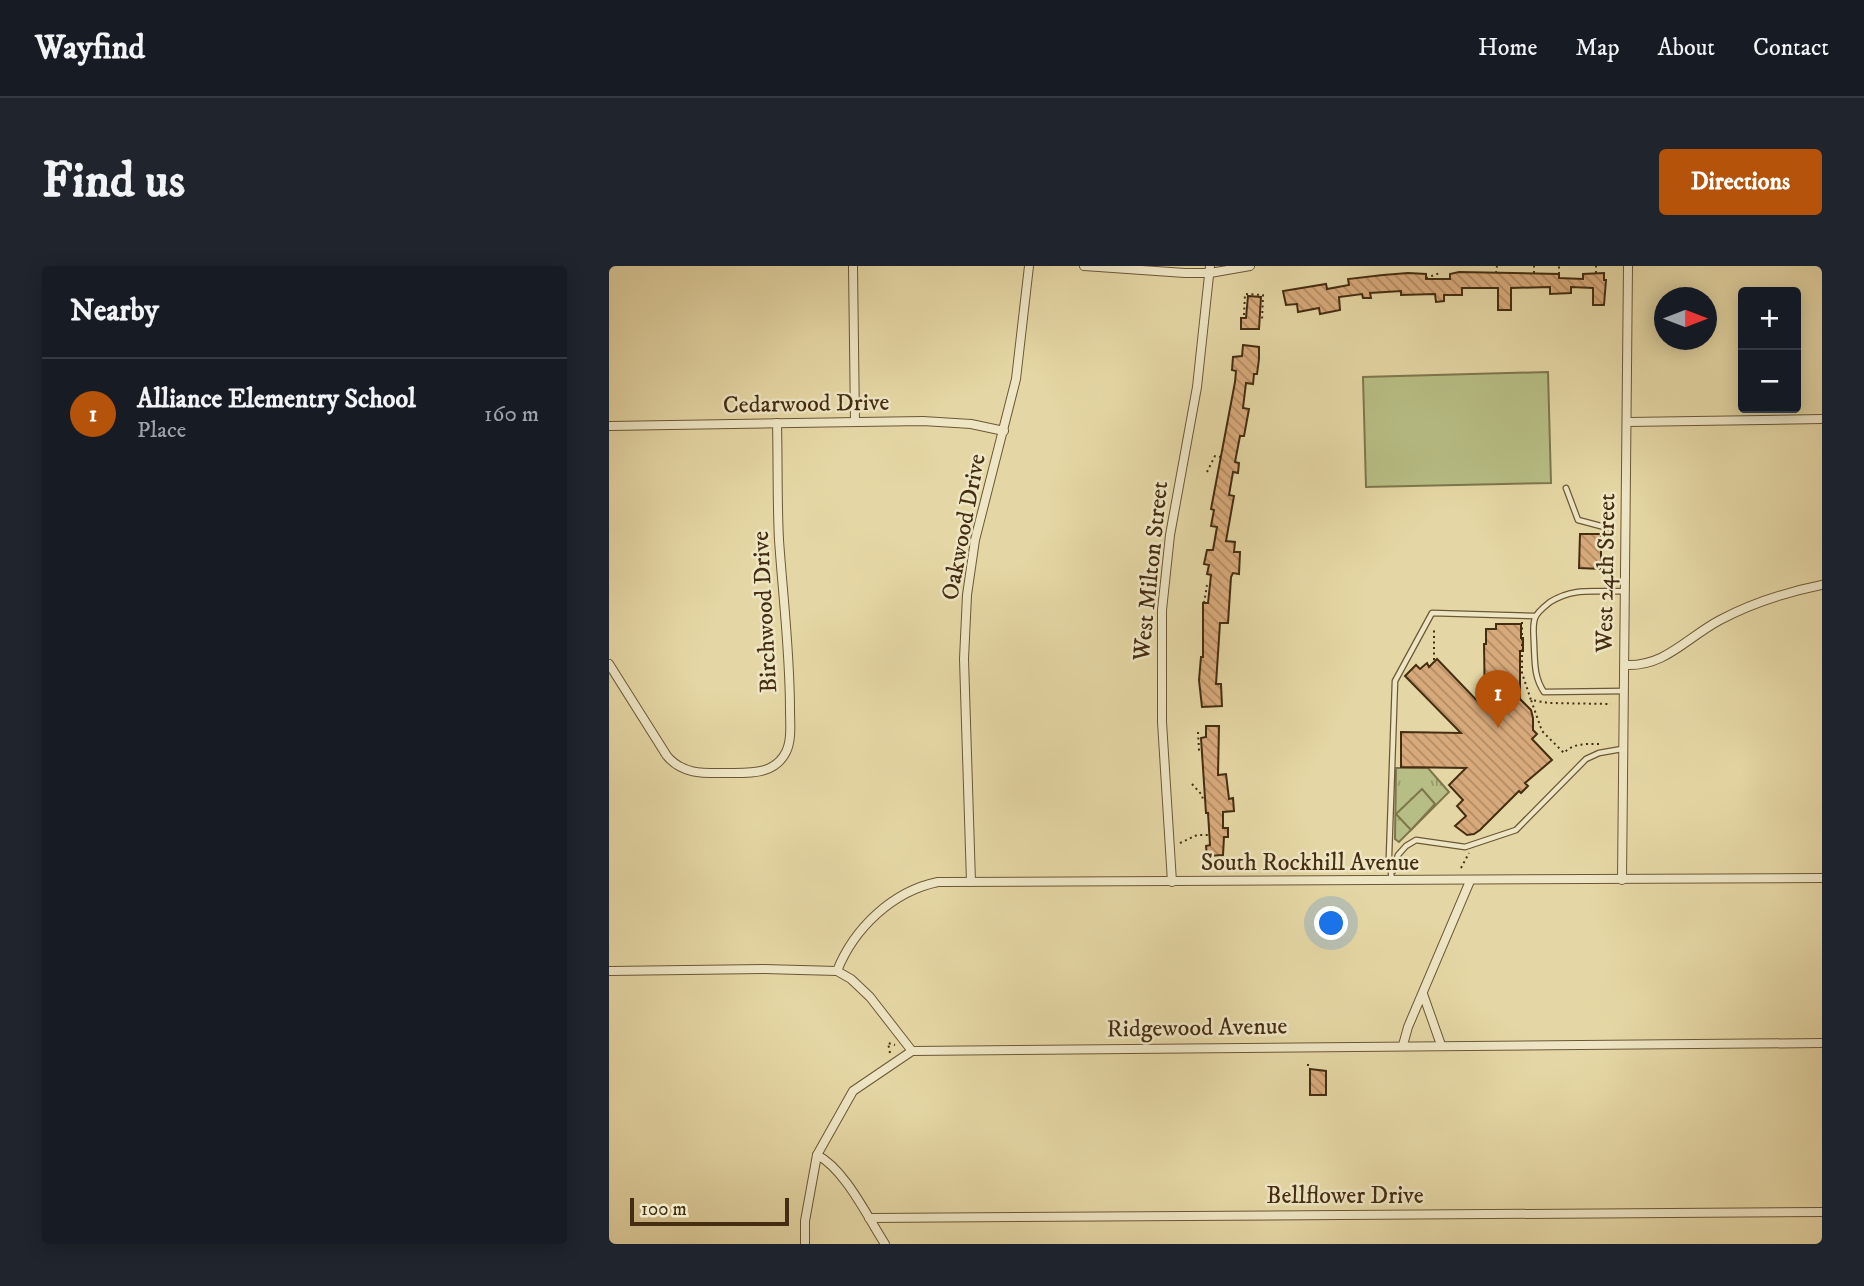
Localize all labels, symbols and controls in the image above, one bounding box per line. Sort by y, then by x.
text: Wayfind [35,28,145,69]
text: Home [1478,33,1537,63]
text: Map [1575,33,1620,63]
text: About [1658,33,1715,63]
text: Contact [1753,33,1829,63]
button: Directions [1659,149,1822,215]
text: Find us [42,151,185,213]
north arrow [1654,287,1717,350]
map controls [1738,287,1801,413]
button: + [1738,287,1801,350]
text: Nearby [70,293,159,330]
button: − [1738,350,1801,413]
text: Alliance Elementry School [137,383,416,416]
street label: Cedarwood Drive [723,388,890,420]
text: 1 [89,400,97,429]
text: 160 m [484,400,539,429]
text: Place [137,416,186,445]
street label: Oakwood Drive [935,451,993,603]
street label: West Milton Street [1127,479,1175,663]
street label: West 24th Street [1590,493,1622,654]
street label: Birchwood Drive [746,530,784,694]
pin: 1 [1475,670,1521,728]
street label: South Rockhill Avenue [1201,848,1419,878]
your location [1314,906,1348,940]
street label: Ridgewood Avenue [1106,1011,1288,1045]
street label: Bellflower Drive [1266,1181,1424,1211]
scale bar [630,1195,789,1227]
text: 100 m [641,1198,687,1221]

